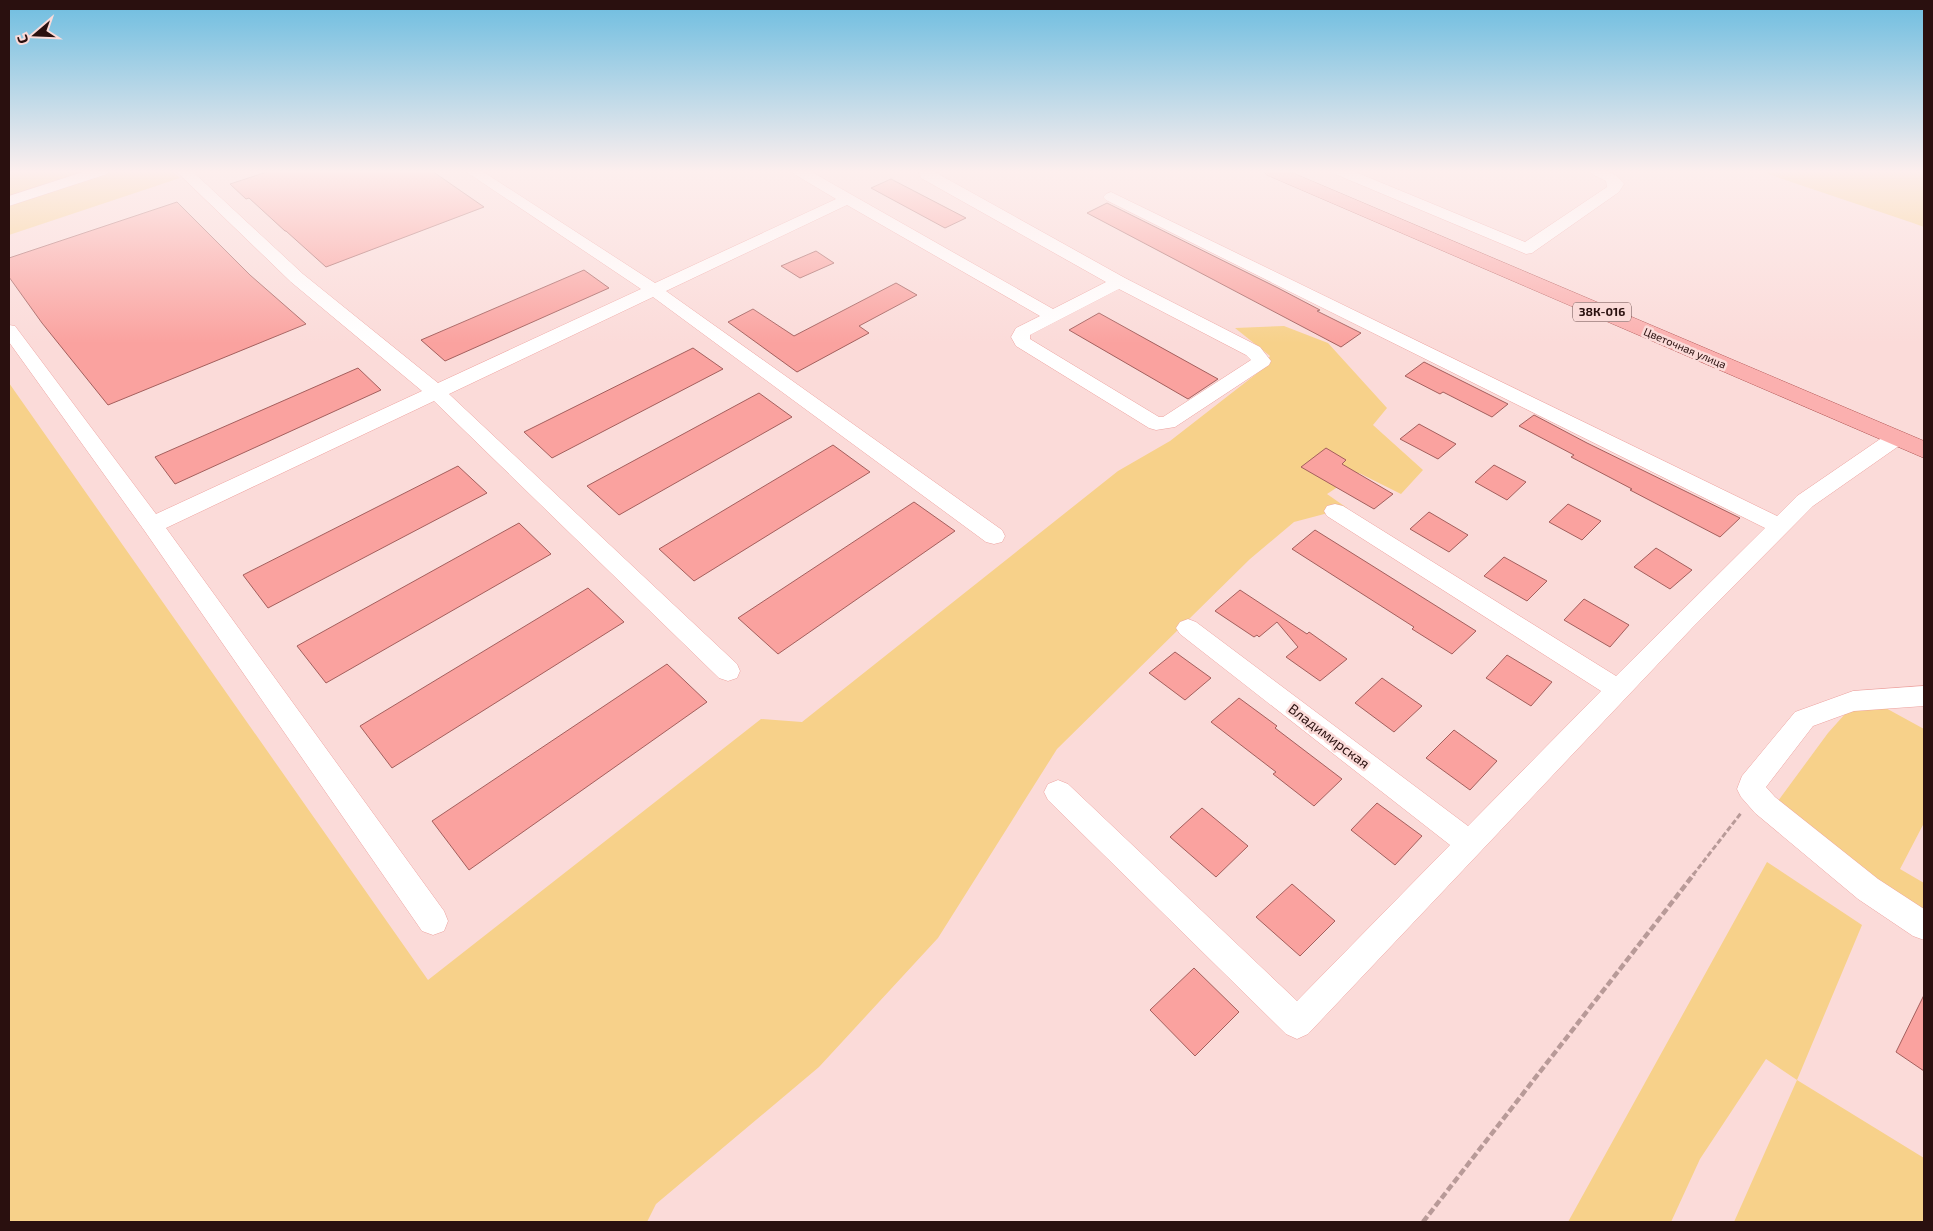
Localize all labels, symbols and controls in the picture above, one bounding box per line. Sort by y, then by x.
north arrow [10,10,60,60]
text: С [13,33,32,46]
road number: 38К-016 [1573,302,1631,322]
street label: Цветочная улица [1642,324,1728,372]
street label: Владимирская [1285,700,1373,772]

